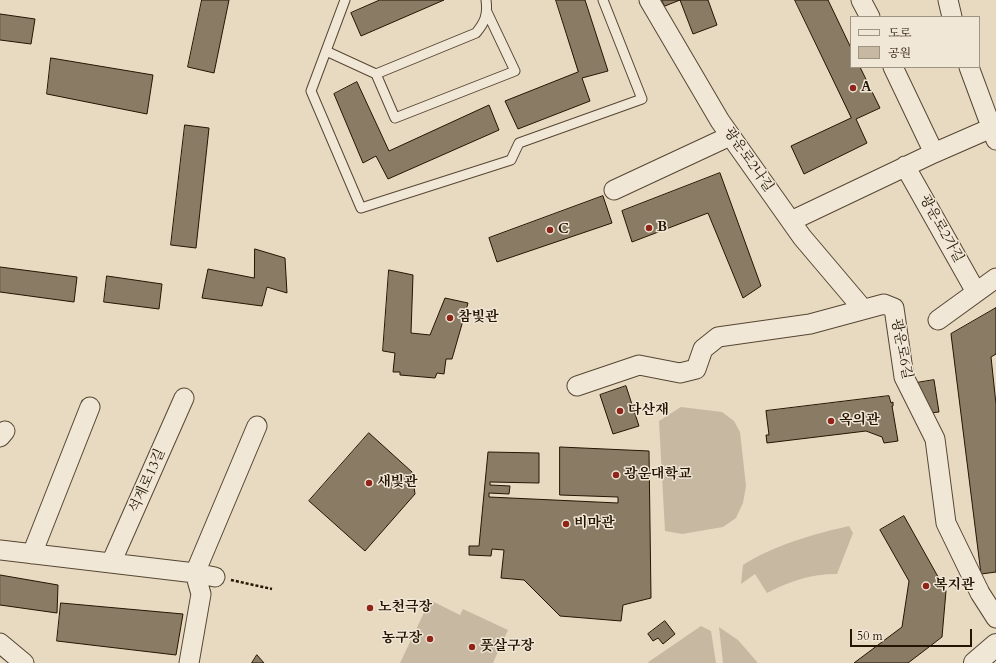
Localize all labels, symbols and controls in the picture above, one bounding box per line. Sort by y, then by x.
legend [850,16,980,68]
text: 도로 [888,25,911,41]
text: 공원 [888,45,911,61]
place label: A [861,80,872,96]
marker: A [848,83,858,93]
street label: 광운로2나길 [720,125,776,195]
street label: 광운로2가길 [916,192,966,266]
place label: B [657,220,667,236]
place label: C [558,222,569,238]
marker: B [644,223,654,233]
marker: C [545,225,555,235]
place label: 참빛관 [458,310,499,326]
marker: 참빛관 [445,313,455,323]
street label: 광운로6길 [887,317,915,381]
place label: 다산재 [628,403,669,419]
marker: 다산재 [615,406,625,416]
place label: 옥의관 [839,413,880,429]
marker: 옥의관 [826,416,836,426]
street label: 석계로13길 [126,446,170,516]
place label: 광운대학교 [624,467,692,483]
marker: 광운대학교 [611,470,621,480]
place label: 새빛관 [377,475,418,491]
marker: 새빛관 [364,478,374,488]
place label: 비마관 [574,516,615,532]
marker: 비마관 [561,519,571,529]
place label: 복지관 [934,578,975,594]
marker: 복지관 [921,581,931,591]
place label: 노천극장 [378,600,432,616]
marker: 노천극장 [365,603,375,613]
scale bar [852,621,974,647]
text: 50 m [857,628,883,644]
place label: 농구장 [381,631,422,647]
marker: 농구장 [425,634,435,644]
place label: 풋살구장 [480,639,534,655]
marker: 풋살구장 [467,642,477,652]

